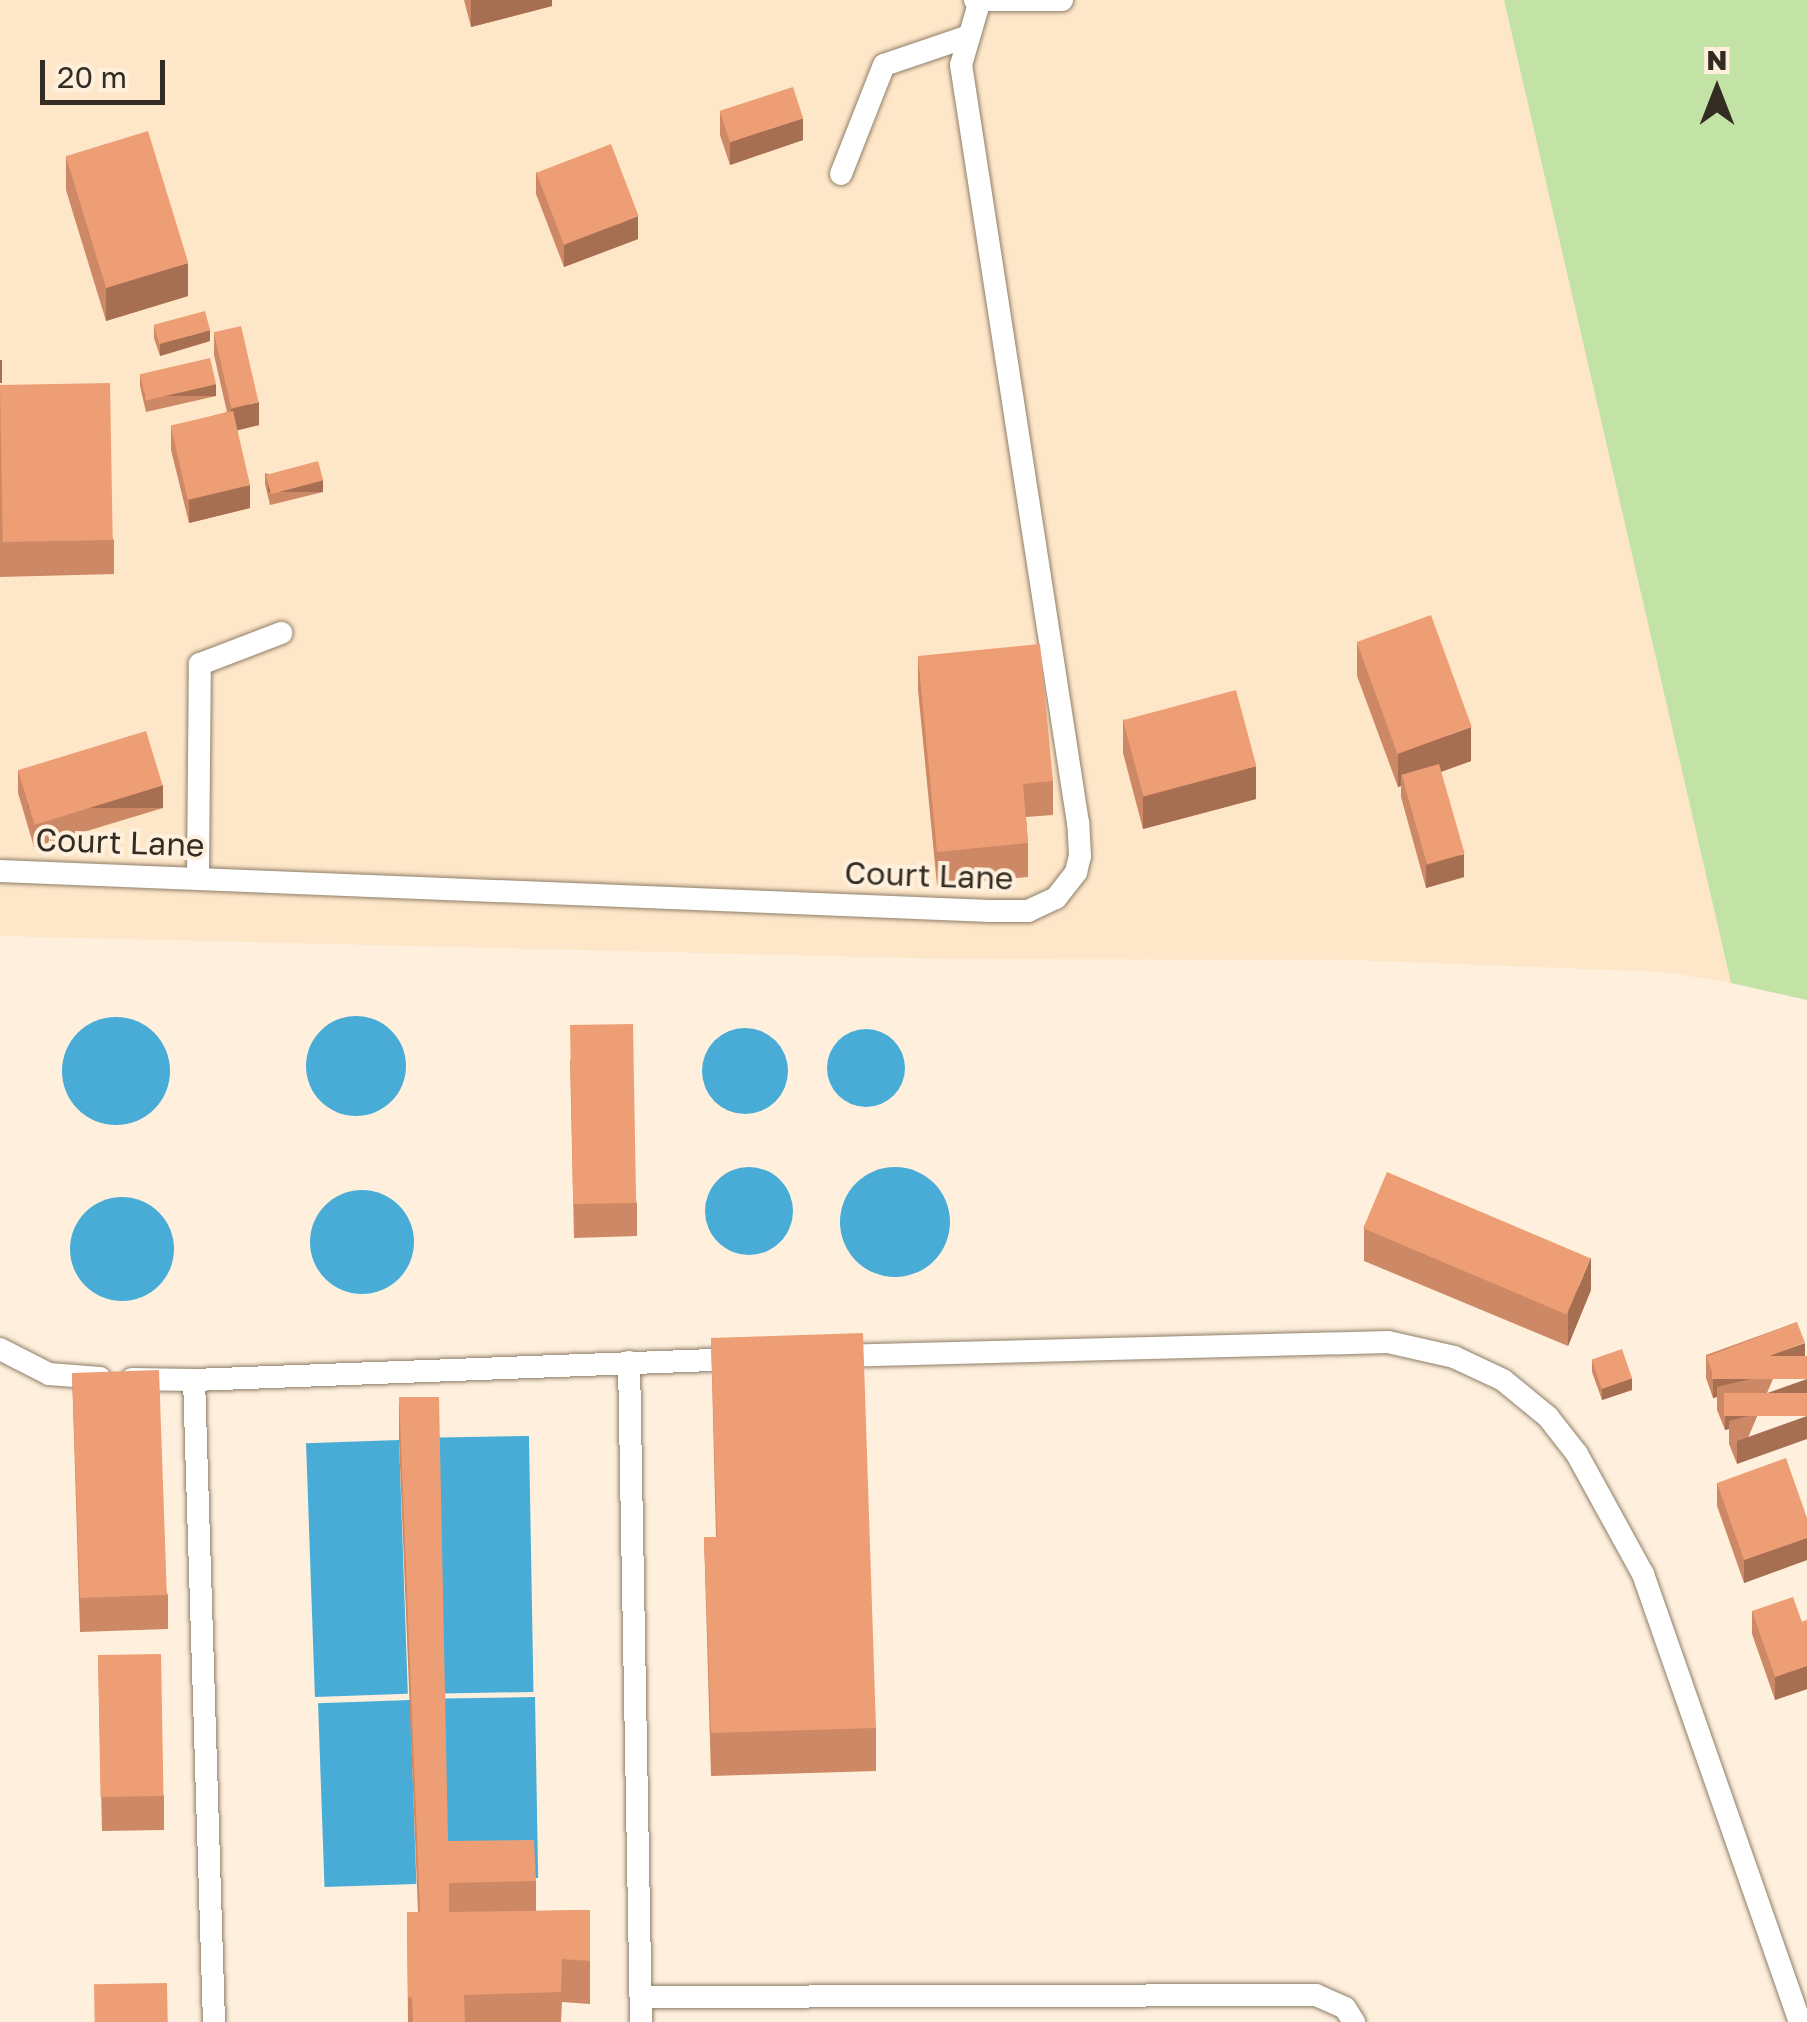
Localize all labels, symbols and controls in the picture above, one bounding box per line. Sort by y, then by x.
scale bar [45,40,170,102]
north arrow [1667,40,1767,140]
text: N [1706,43,1728,76]
text: 20 m [57,59,127,95]
street label: Court Lane [35,820,205,864]
street label: Court Lane [844,853,1014,897]

